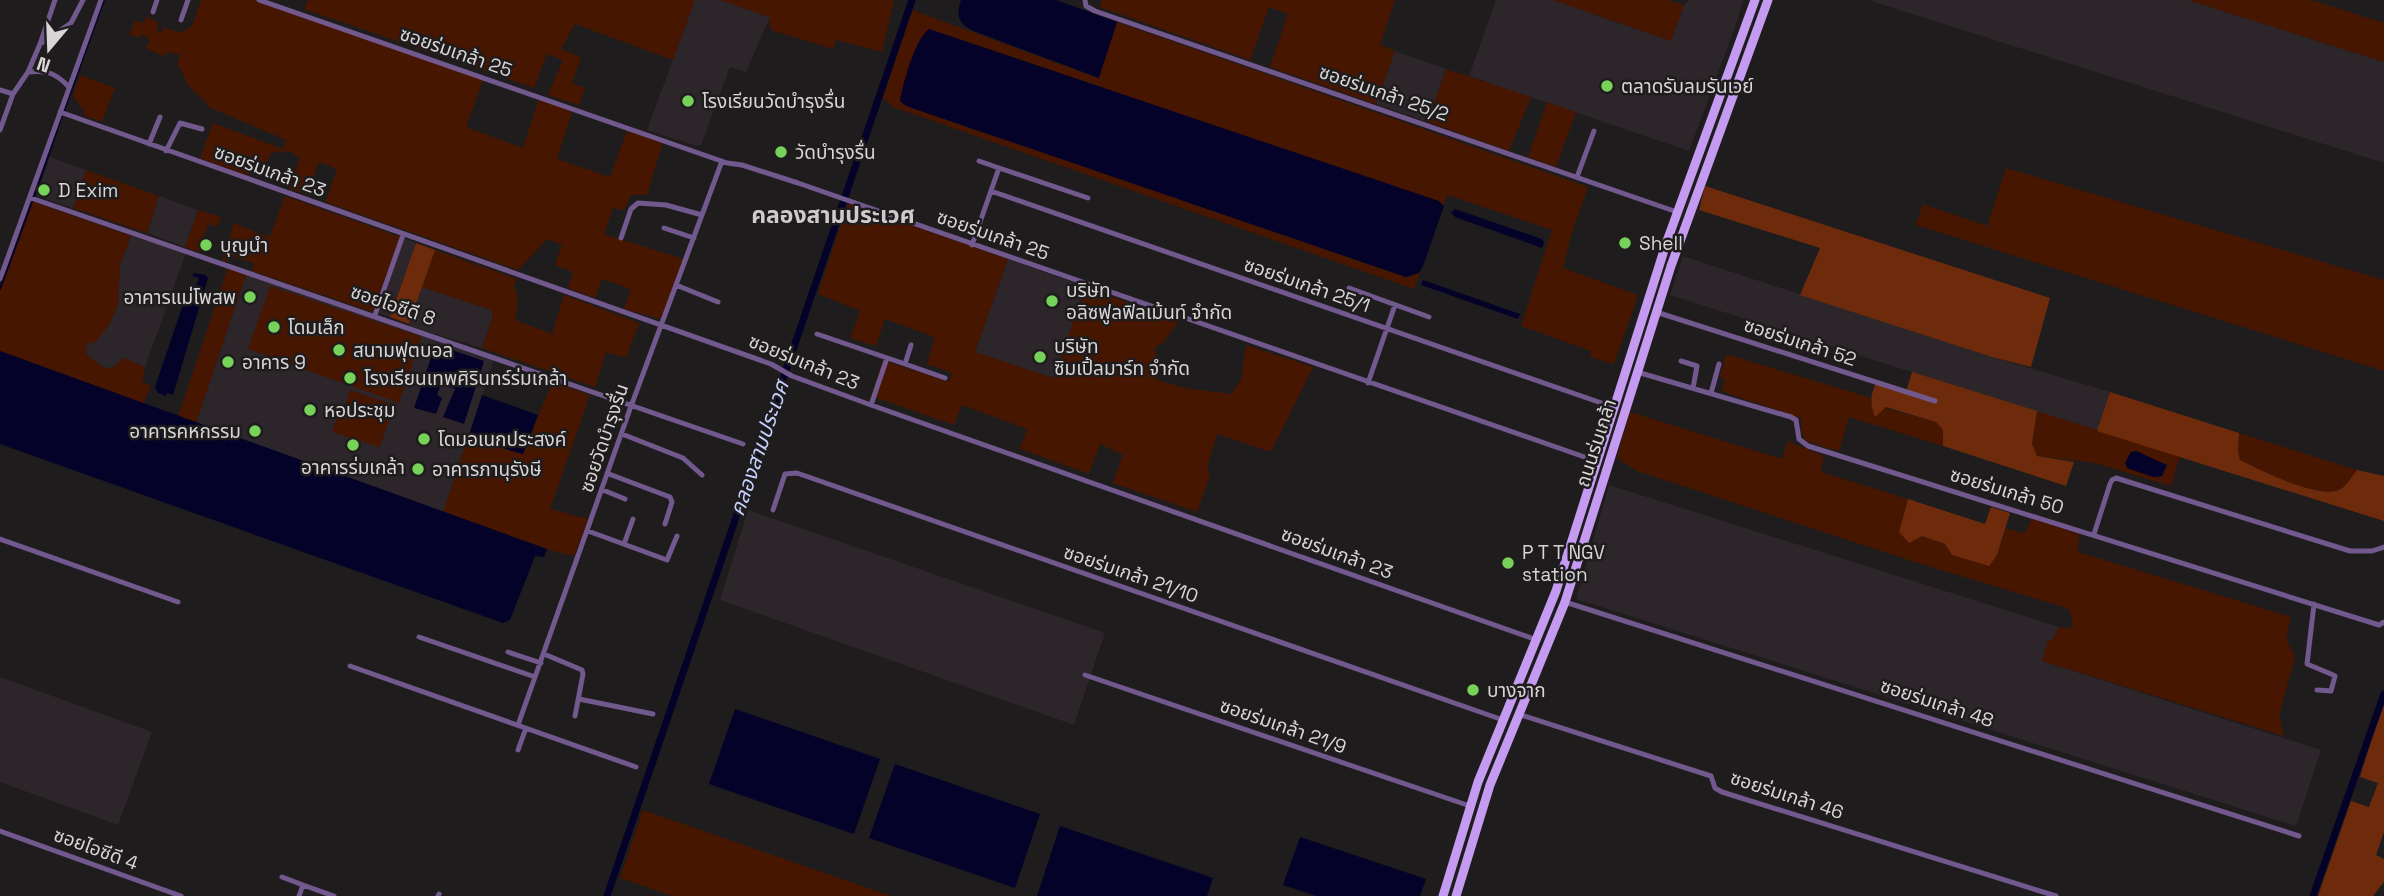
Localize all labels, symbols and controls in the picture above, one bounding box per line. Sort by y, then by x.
north arrow [14,14,84,84]
street label: ซอยร่มเกล้า 25 [397,21,515,83]
text: N [34,51,54,78]
street label: ซอยร่มเกล้า 25/2 [1316,59,1452,127]
place label: ตลาดรับลมรันเวย์ [1621,74,1754,99]
marker: ตลาดรับลมรันเวย์ [1599,78,1615,94]
place label: โรงเรียนวัดบำรุงรื่น [702,88,845,114]
marker: โรงเรียนวัดบำรุงรื่น [680,93,696,109]
street label: ซอยร่มเกล้า 23 [211,139,329,203]
place label: วัดบำรุงรื่น [795,139,876,165]
marker: วัดบำรุงรื่น [773,144,789,160]
place label: D Exim [58,178,118,203]
marker: D Exim [36,182,52,198]
district label: คลองสามประเวศ [751,200,915,230]
street label: ซอยร่มเกล้า 25 [934,204,1052,266]
place label: Shell [1639,231,1683,256]
place label: บุญนำ [220,233,268,258]
marker: Shell [1617,235,1633,251]
marker: บุญนำ [198,237,214,253]
street label: ซอยร่มเกล้า 25/1 [1241,252,1373,318]
place label: บริษัท อลิซฟูลฟิลเม้นท์ จำกัด [1066,278,1232,325]
street label: ซอยไอซีดี 8 [347,279,439,331]
place label: อาคารแม่โพสพ [124,285,236,310]
marker: อาคารแม่โพสพ [242,289,258,305]
marker: บริษัท อลิซฟูลฟิลเม้นท์ จำกัด [1044,293,1060,309]
street label: ซอยร่มเกล้า 52 [1741,312,1859,372]
place label: โดมเล็ก [288,315,345,340]
marker: โดมเล็ก [266,319,282,335]
street label: ซอยร่มเกล้า 23 [745,328,863,396]
place label: บริษัท ซิมเปิ้ลมาร์ท จำกัด [1054,334,1190,381]
place label: สนามฟุตบอล [353,338,453,363]
marker: สนามฟุตบอล [331,342,347,358]
marker: บริษัท ซิมเปิ้ลมาร์ท จำกัด [1032,349,1048,365]
place label: อาคาร 9 [242,350,306,375]
marker: อาคาร 9 [220,354,236,370]
place label: โรงเรียนเทพศิรินทร์ร่มเกล้า [364,366,567,391]
marker: โรงเรียนเทพศิรินทร์ร่มเกล้า [342,370,358,386]
water label: คลองสามประเวศ [723,374,796,519]
street label: ซอยวัดบำรุงรื่น [573,380,634,496]
street label: ถนนร่มเกล้า [1570,396,1622,490]
place label: หอประชุม [324,398,395,423]
marker: หอประชุม [302,402,318,418]
place label: อาคารคหกรรม [129,419,241,444]
marker: อาคารคหกรรม [247,423,263,439]
place label: โดมอเนกประสงค์ [438,427,566,452]
marker: โดมอเนกประสงค์ [416,431,432,447]
marker: อาคารร่มเกล้า [345,437,361,453]
place label: อาคารร่มเกล้า [301,455,405,480]
place label: อาคารภานุรังษี [432,457,542,482]
marker: อาคารภานุรังษี [410,461,426,477]
street label: ซอยร่มเกล้า 50 [1947,462,2067,520]
street label: ซอยร่มเกล้า 23 [1278,521,1396,585]
street label: ซอยร่มเกล้า 21/10 [1060,539,1202,609]
place label: P T T NGV station [1522,540,1605,587]
marker: P T T NGV station [1500,555,1516,571]
street label: ซอยร่มเกล้า 48 [1877,673,1997,733]
place label: บางจาก [1487,678,1546,703]
marker: บางจาก [1465,682,1481,698]
street label: ซอยร่มเกล้า 21/9 [1216,693,1350,759]
street label: ซอยร่มเกล้า 46 [1727,765,1847,825]
street label: ซอยไอซีดี 4 [50,822,142,876]

